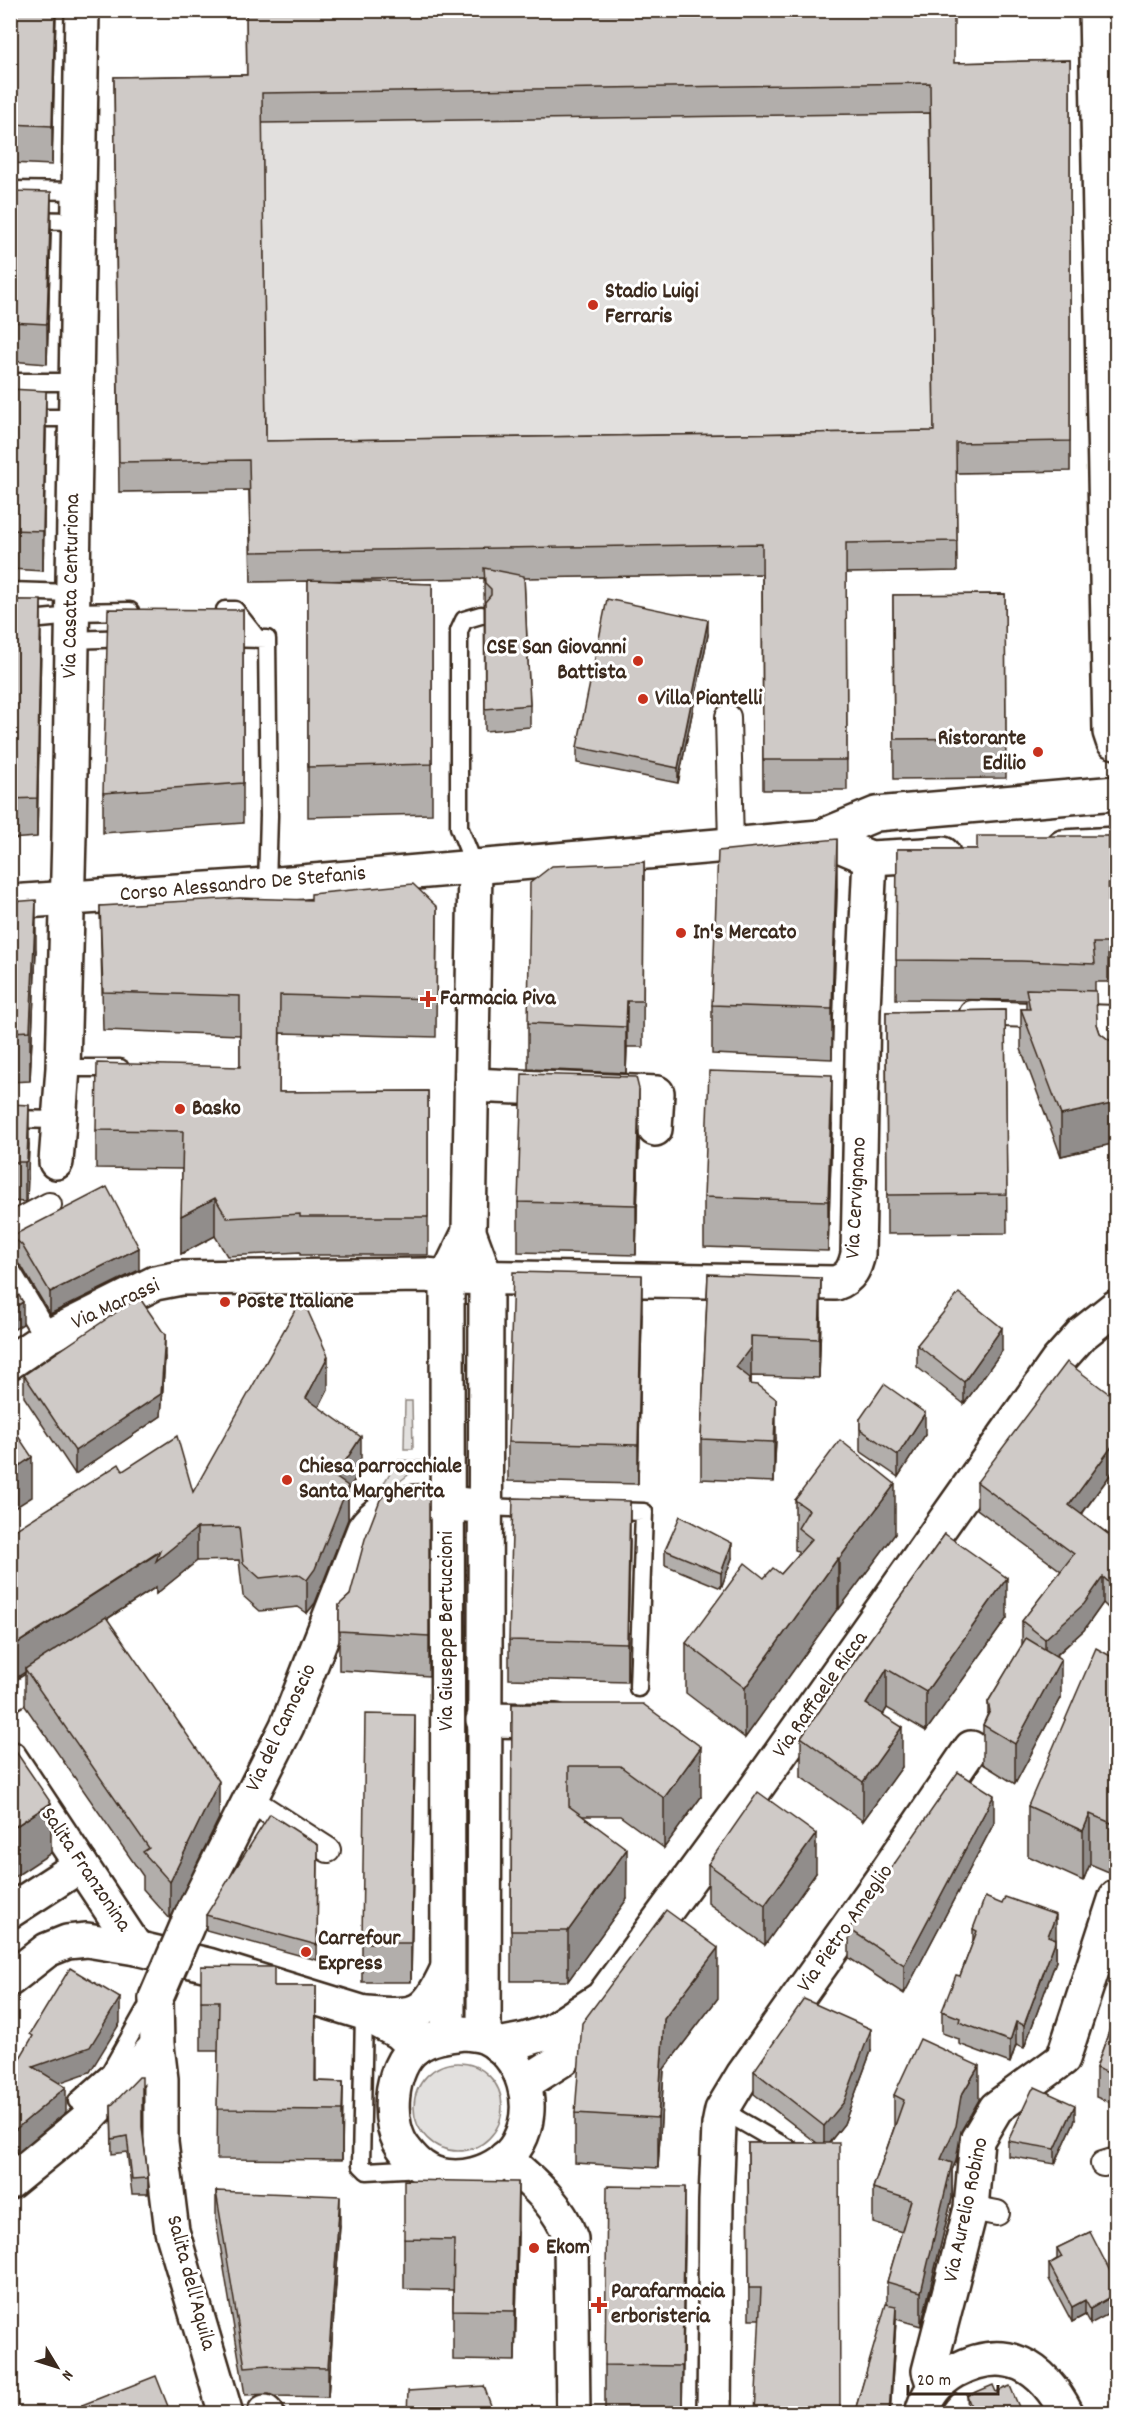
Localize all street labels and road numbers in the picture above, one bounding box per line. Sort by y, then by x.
street label: Via Casata Centuriona [55,493,89,679]
street label: Corso Alessandro De Stefanis [118,859,368,911]
street label: Via Cervignano [838,1136,876,1260]
street label: Via Marassi [67,1271,165,1339]
street label: Via Giuseppe Bertuccioni [432,1531,463,1731]
street label: Via Raffaele Ricca [766,1625,877,1765]
street label: Via del Camoscio [239,1659,325,1797]
street label: Salita Franzonina [32,1802,138,1939]
street label: Via Pietro Ameglio [790,1859,902,1999]
street label: Via Aurelio Robino [937,2135,997,2285]
street label: Salita dell'Aquila [157,2212,223,2355]

